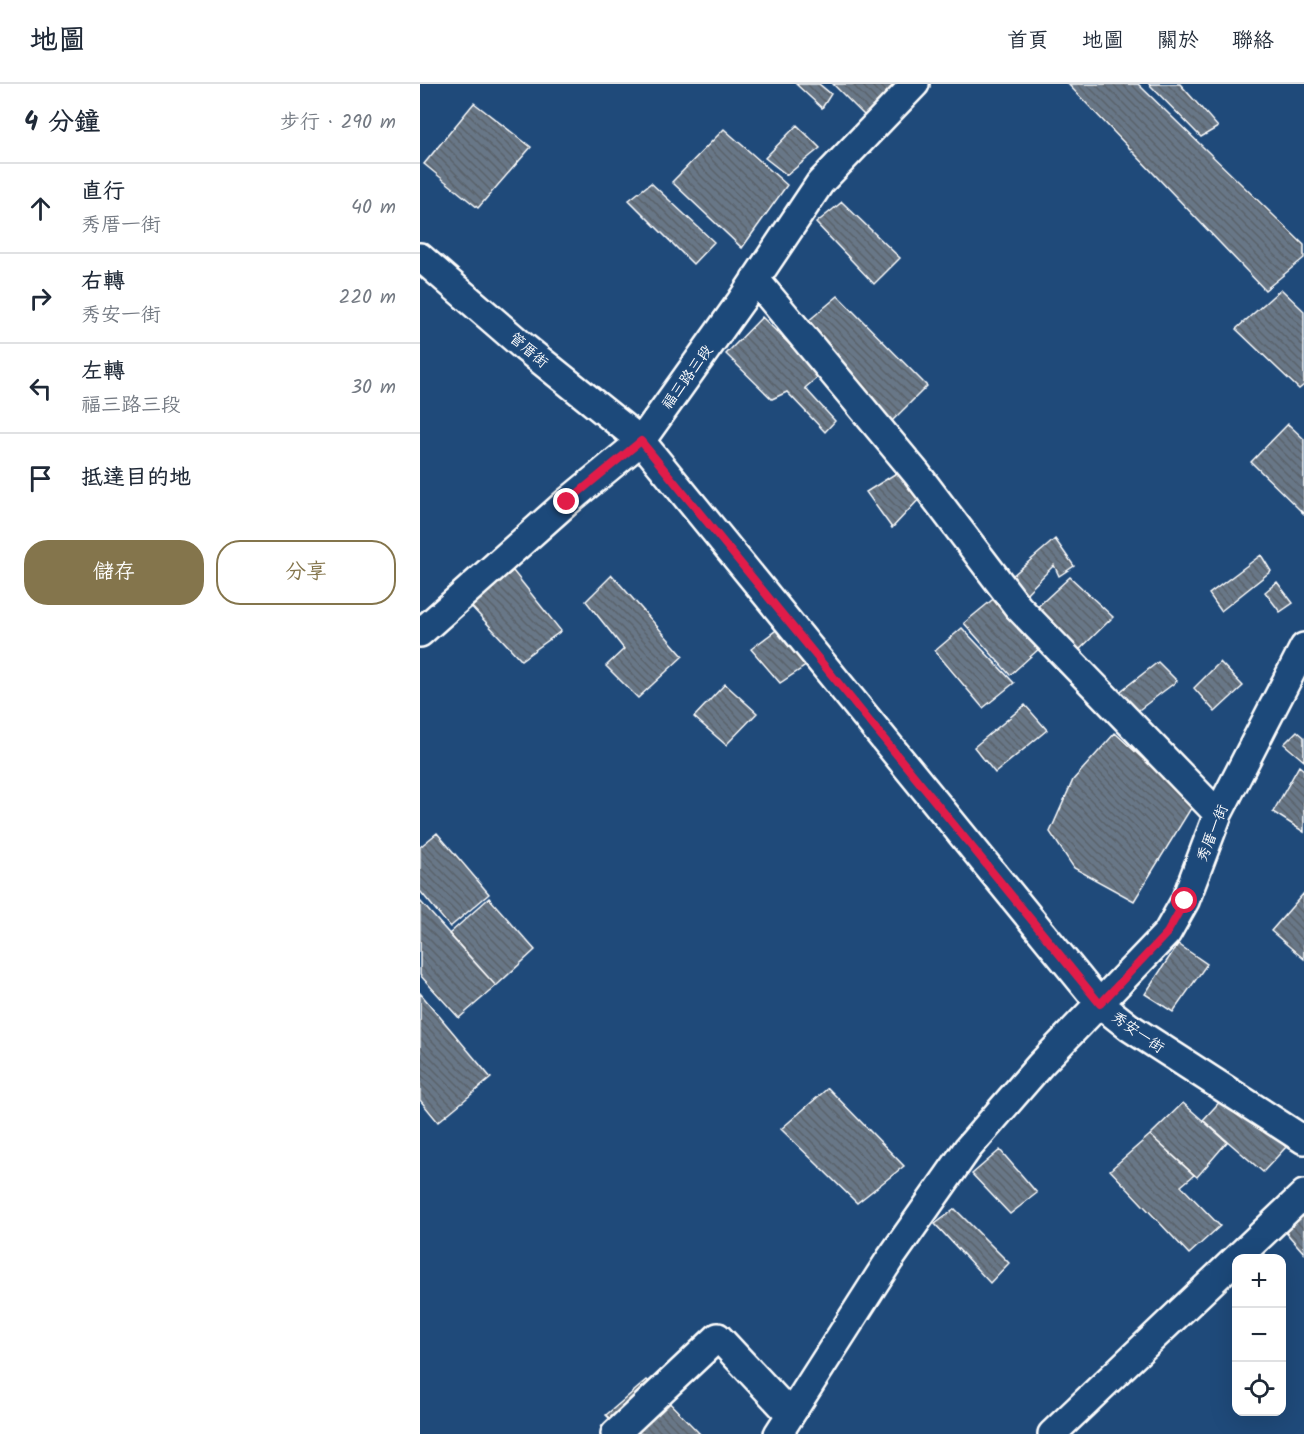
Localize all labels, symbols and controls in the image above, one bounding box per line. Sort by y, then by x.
text: 地圖 [30,19,86,64]
text: 首頁 [1007,25,1049,58]
text: 地圖 [1082,25,1124,58]
text: 關於 [1157,25,1199,58]
text: 聯絡 [1232,25,1274,58]
text: 4 分鐘 [24,102,100,144]
text: 步行 · 290 m [280,107,396,139]
text: 直行 [81,175,125,210]
icon: ahead [24,192,57,225]
text: 40 m [351,192,396,224]
text: 秀厝一街 [81,210,161,242]
text: 右轉 [81,265,125,300]
icon: right [24,282,57,315]
text: 220 m [339,282,396,314]
text: 秀安一街 [81,300,161,332]
street label: 管厝街 [503,327,553,374]
street label: 福三路三段 [656,340,720,415]
text: 左轉 [81,355,125,390]
icon: left [24,372,57,405]
text: 30 m [351,372,396,404]
text: 福三路三段 [81,390,181,422]
text: 抵達目的地 [81,461,191,496]
icon: arrive [24,462,57,495]
route end [553,488,579,514]
button: 儲存 [24,540,204,605]
button: 分享 [216,540,396,605]
street label: 秀厝一街 [1191,801,1235,866]
route start [1171,887,1197,913]
street label: 秀安一街 [1106,1006,1169,1060]
map controls [1232,1254,1286,1416]
button: + [1232,1254,1286,1308]
button: − [1232,1308,1286,1362]
button: locate [1232,1362,1286,1416]

